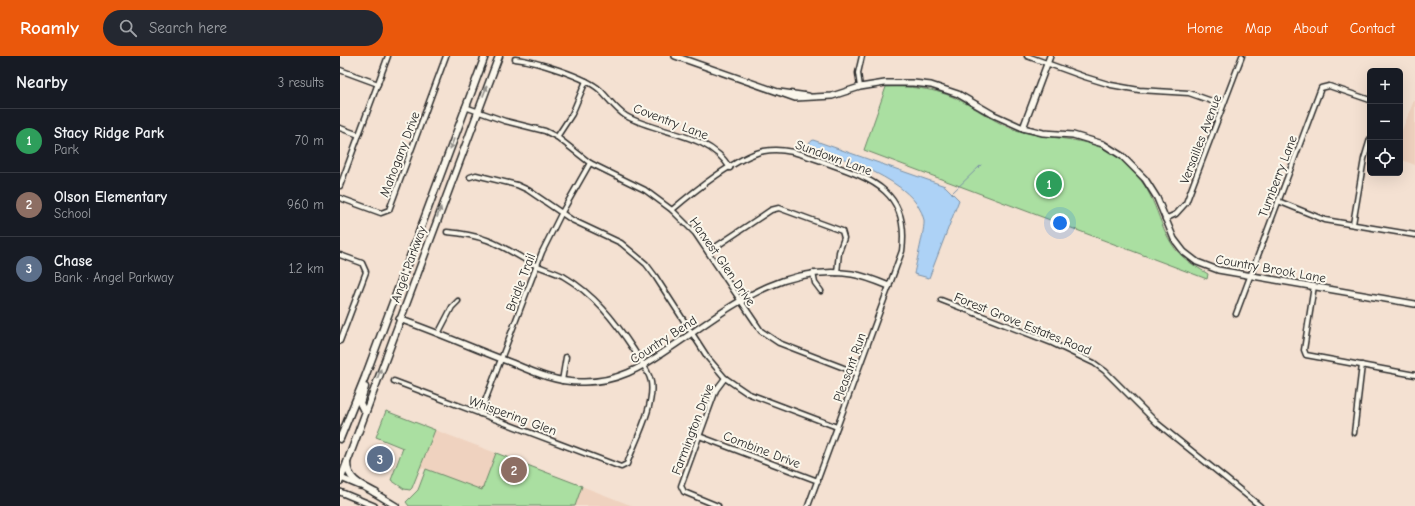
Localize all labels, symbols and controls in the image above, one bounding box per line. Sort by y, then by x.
search box [103,10,383,46]
text: Roamly [20,17,79,39]
icon: search [117,17,139,39]
text: Search here [149,19,227,37]
text: Home [1187,20,1223,37]
text: Map [1245,20,1271,37]
text: About [1293,20,1328,37]
text: Contact [1350,20,1395,37]
map controls [1367,68,1403,176]
button: + [1367,68,1403,104]
text: Nearby [16,73,67,92]
text: 3 results [278,75,324,90]
one-way arrow [482,85,488,96]
street label: Versailles Avenue [1177,92,1225,186]
street label: Coventry Lane [631,100,711,143]
button: − [1367,104,1403,140]
street label: Mahogany Drive [376,109,423,199]
text: Stacy Ridge Park [54,124,164,142]
text: 1 [26,133,32,148]
text: 70 m [295,133,324,148]
street label: Turnberry Lane [1255,133,1300,219]
street label: Sundown Lane [793,137,875,178]
one-way arrow [448,138,454,150]
button: locate [1367,140,1403,176]
text: Park [54,142,79,157]
pin: 1 [1036,169,1062,199]
text: Olson Elementary [54,188,167,206]
text: 2 [26,197,32,212]
text: 960 m [287,197,324,212]
text: School [54,206,91,221]
one-way arrow [436,206,442,218]
your location [1050,213,1070,233]
street label: Harvest Glen Drive [686,214,759,309]
street label: Angel Parkway [388,224,429,304]
street label: Bridle Trail [503,251,538,313]
street label: Country Brook Lane [1215,251,1328,286]
text: Chase [54,252,92,270]
text: 3 [26,261,32,276]
text: 1.2 km [289,261,324,276]
text: Bank · Angel Parkway [54,270,174,285]
street label: Forest Grove Estates Road [952,289,1094,358]
street label: Country Bend [627,312,699,367]
street label: Pleasant Run [830,331,869,404]
one-way arrow [377,367,383,379]
street label: Farmington Drive [668,381,717,477]
street label: Whispering Glen [467,393,559,438]
street label: Combine Drive [721,428,803,471]
pin: 3 [367,444,393,474]
pin: 2 [501,455,527,485]

